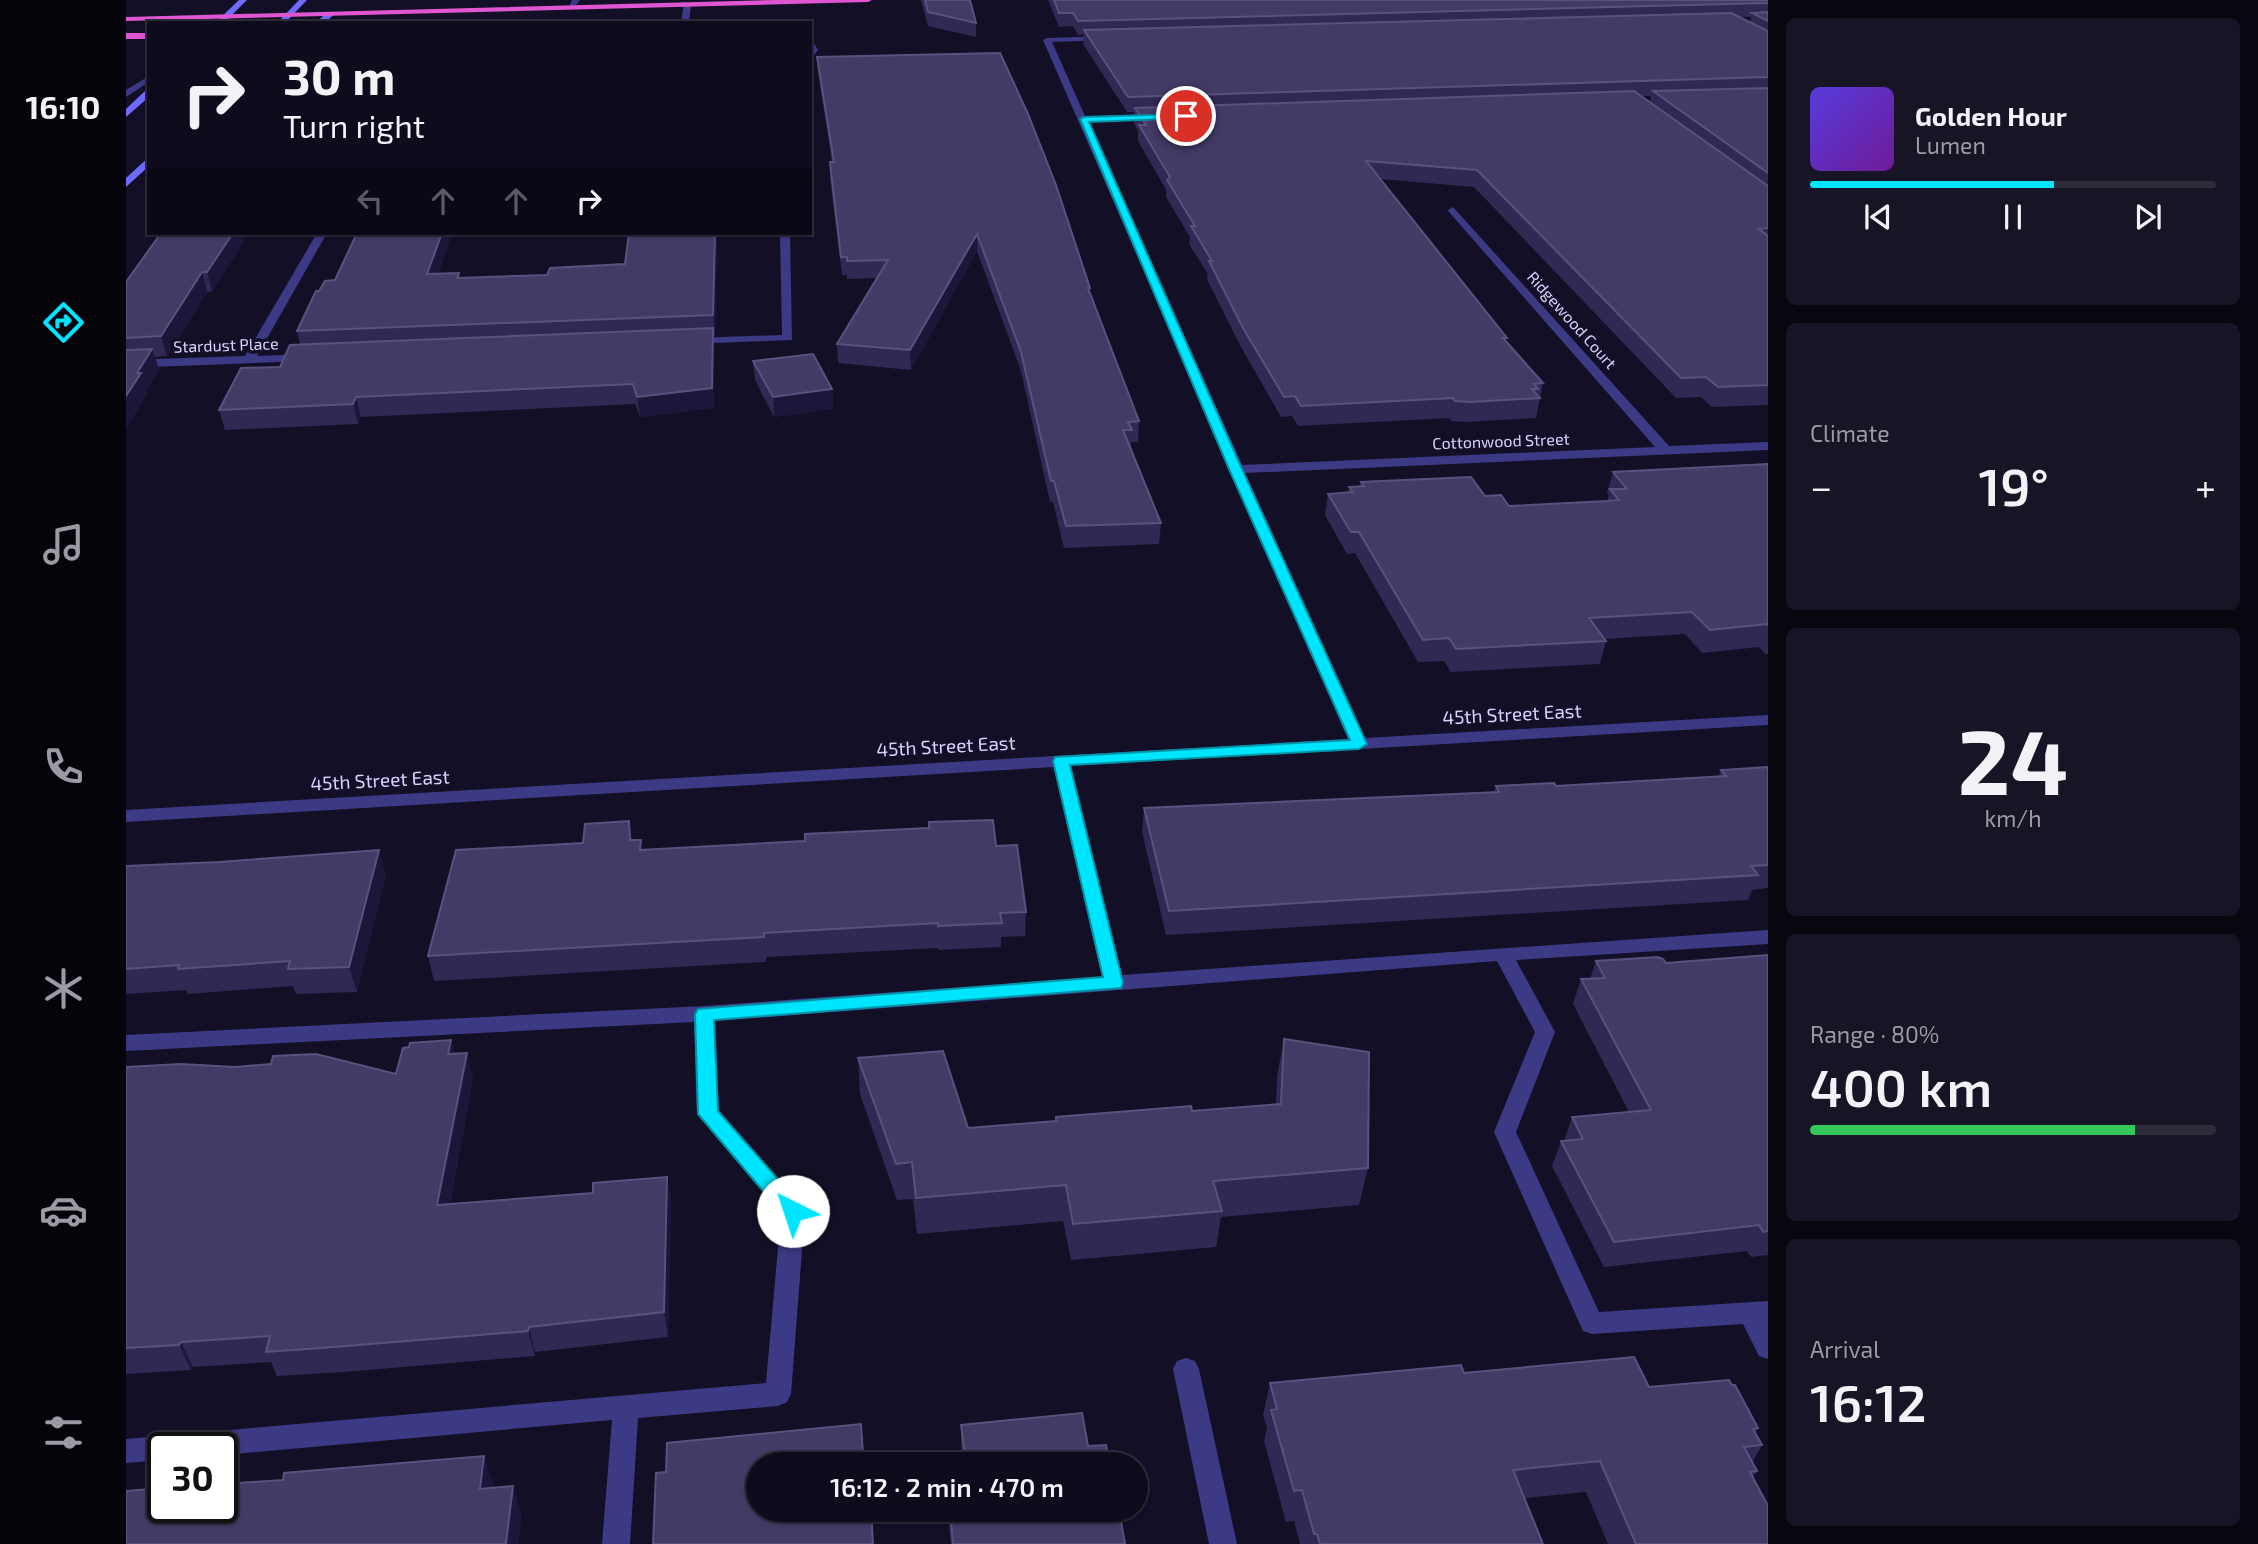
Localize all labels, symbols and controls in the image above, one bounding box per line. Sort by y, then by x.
text: 30 m [283,46,395,105]
icon: right [168,49,259,140]
pin [1156,86,1216,146]
text: 16:10 [26,87,100,125]
icon: arrive [1167,97,1205,135]
text: Golden Hour [1915,100,2067,131]
text: Turn right [283,106,425,144]
text: Lumen [1915,131,1986,159]
icon: left [351,182,389,220]
icon: ahead [424,182,462,220]
icon: ahead [497,182,535,220]
icon: right [570,182,608,220]
icon: previous [1859,198,1897,236]
icon: pause [1994,198,2032,236]
icon: next [2129,198,2167,236]
street label: Ridgewood Court [1524,267,1621,372]
icon: directions [39,298,88,347]
street label: Stardust Place [173,333,279,356]
text: Climate [1810,419,1890,447]
street label: Cottonwood Street [1432,429,1570,452]
text: 19° [1978,454,2049,516]
text: − [1810,463,1832,509]
text: + [2195,463,2216,509]
icon: music [39,520,88,569]
street label: 45th Street East [1442,698,1582,729]
text: 24 [1958,704,2068,813]
street label: 45th Street East [876,730,1016,761]
icon: phone [39,742,88,791]
street label: 45th Street East [310,764,450,795]
text: km/h [1984,804,2042,832]
icon: climate [39,964,88,1013]
text: Range · 80% [1810,1020,1939,1048]
text: 400 km [1810,1055,1992,1117]
position arrow [756,1174,830,1248]
icon: car [39,1186,88,1235]
text: Arrival [1810,1335,1880,1363]
text: 16:12 [1810,1370,1926,1432]
icon: filters [39,1408,88,1457]
speed limit sign: 30 [147,1432,238,1523]
text: 16:12 · 2 min · 470 m [830,1471,1064,1502]

